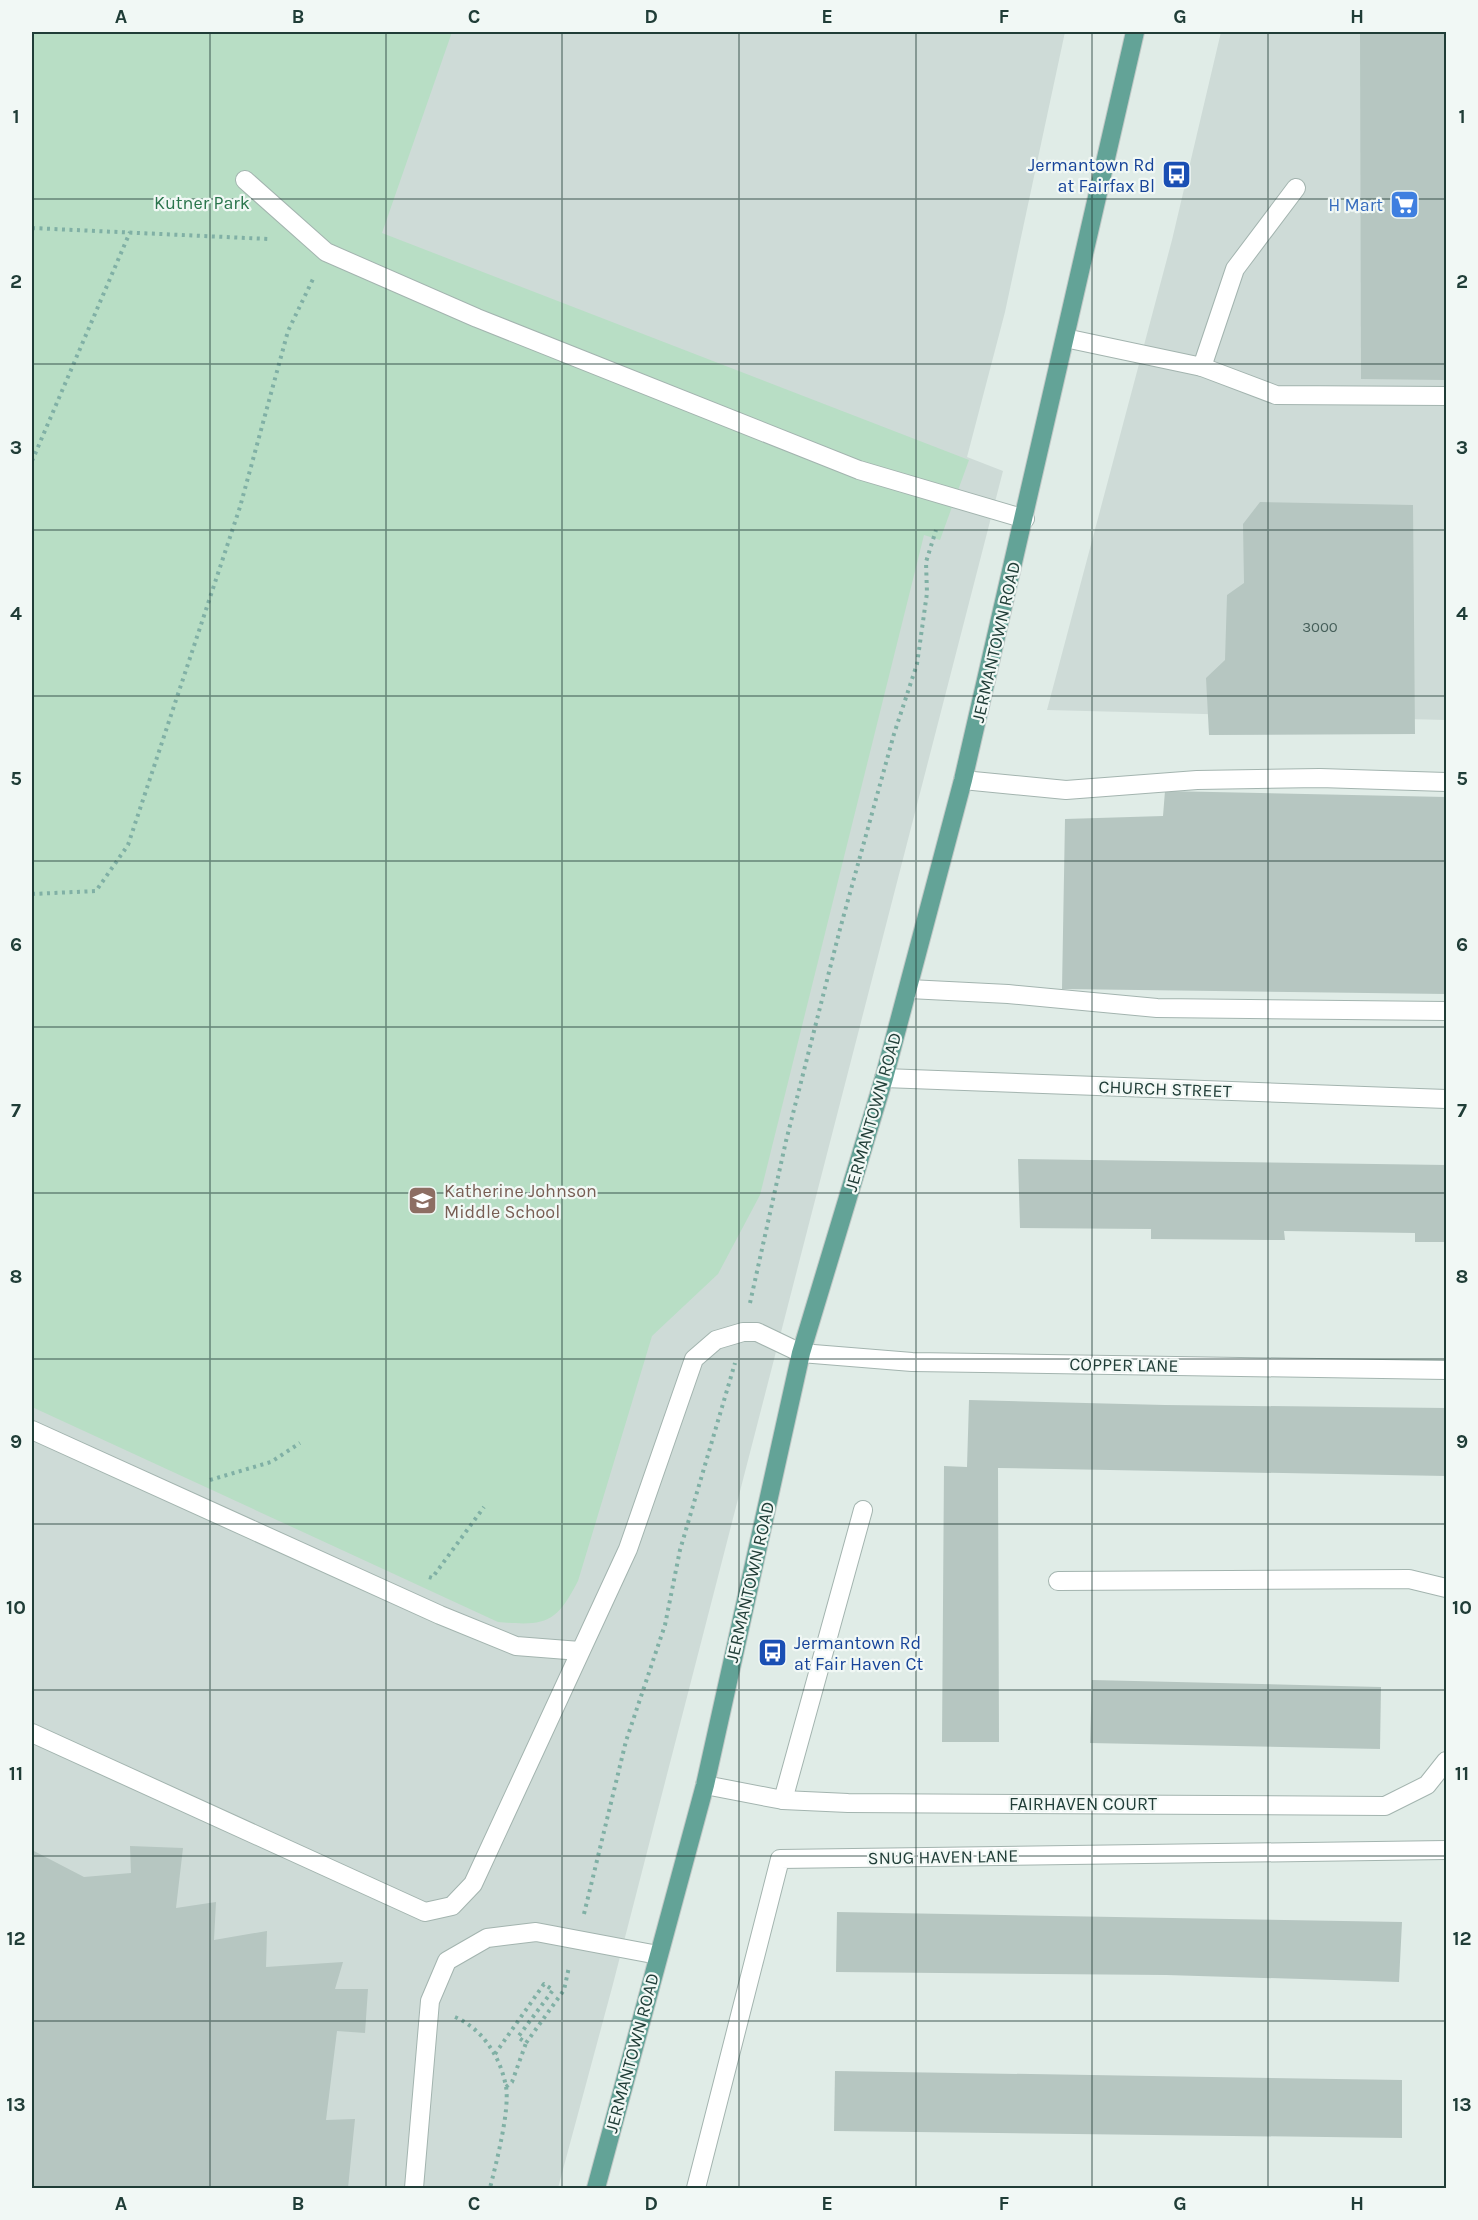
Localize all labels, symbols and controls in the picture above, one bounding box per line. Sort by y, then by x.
text: A [115,5,128,28]
text: B [292,5,304,28]
text: C [468,5,480,28]
text: D [644,5,658,28]
text: E [821,5,833,28]
text: F [999,5,1010,28]
text: G [1173,5,1187,28]
text: H [1350,5,1364,28]
text: 1 [12,105,20,128]
text: 1 [1458,105,1466,128]
place label: Jermantown Rd at Fairfax Bl [1028,154,1155,197]
bus stop icon: Jermantown Rd at Fairfax Bl [1160,159,1192,191]
supermarket icon: H Mart [1388,189,1420,221]
park label: Kutner Park [154,192,250,214]
place label: H Mart [1328,194,1383,216]
text: 2 [10,270,22,293]
text: 2 [1456,270,1468,293]
text: 3 [10,436,22,459]
text: 3 [1456,436,1468,459]
street label: JERMANTOWN ROAD [967,559,1025,725]
text: 4 [10,602,22,625]
text: 4 [1456,602,1468,625]
house number: 3000 [1302,618,1338,636]
text: 5 [10,767,22,790]
text: 5 [1456,767,1468,790]
text: 6 [10,933,22,956]
text: 6 [1456,933,1468,956]
street label: JERMANTOWN ROAD [840,1030,906,1194]
street label: CHURCH STREET [1098,1076,1232,1102]
text: 7 [11,1099,21,1122]
text: 7 [1457,1099,1467,1122]
place label: Katherine Johnson Middle School [444,1180,597,1223]
school or university icon: Katherine Johnson Middle School [407,1185,439,1217]
text: 8 [10,1265,22,1288]
text: 8 [1456,1265,1468,1288]
street label: COPPER LANE [1069,1353,1179,1377]
text: 9 [10,1430,22,1453]
text: 9 [1456,1430,1468,1453]
street label: JERMANTOWN ROAD [721,1499,779,1665]
text: 10 [6,1596,26,1619]
text: 10 [1452,1596,1472,1619]
place label: Jermantown Rd at Fair Haven Ct [794,1632,923,1675]
bus stop icon: Jermantown Rd at Fair Haven Ct [757,1637,789,1669]
text: 11 [9,1762,23,1785]
text: 11 [1455,1762,1469,1785]
street label: FAIRHAVEN COURT [1009,1793,1157,1815]
street label: SNUG HAVEN LANE [867,1845,1019,1869]
text: 12 [6,1927,26,1950]
text: 12 [1452,1927,1472,1950]
street label: JERMANTOWN ROAD [600,1971,664,2135]
text: 13 [6,2093,26,2116]
text: 13 [1452,2093,1472,2116]
text: A [115,2192,128,2215]
text: B [292,2192,304,2215]
text: C [468,2192,480,2215]
text: D [644,2192,658,2215]
text: E [821,2192,833,2215]
text: F [999,2192,1010,2215]
text: G [1173,2192,1187,2215]
text: H [1350,2192,1364,2215]

